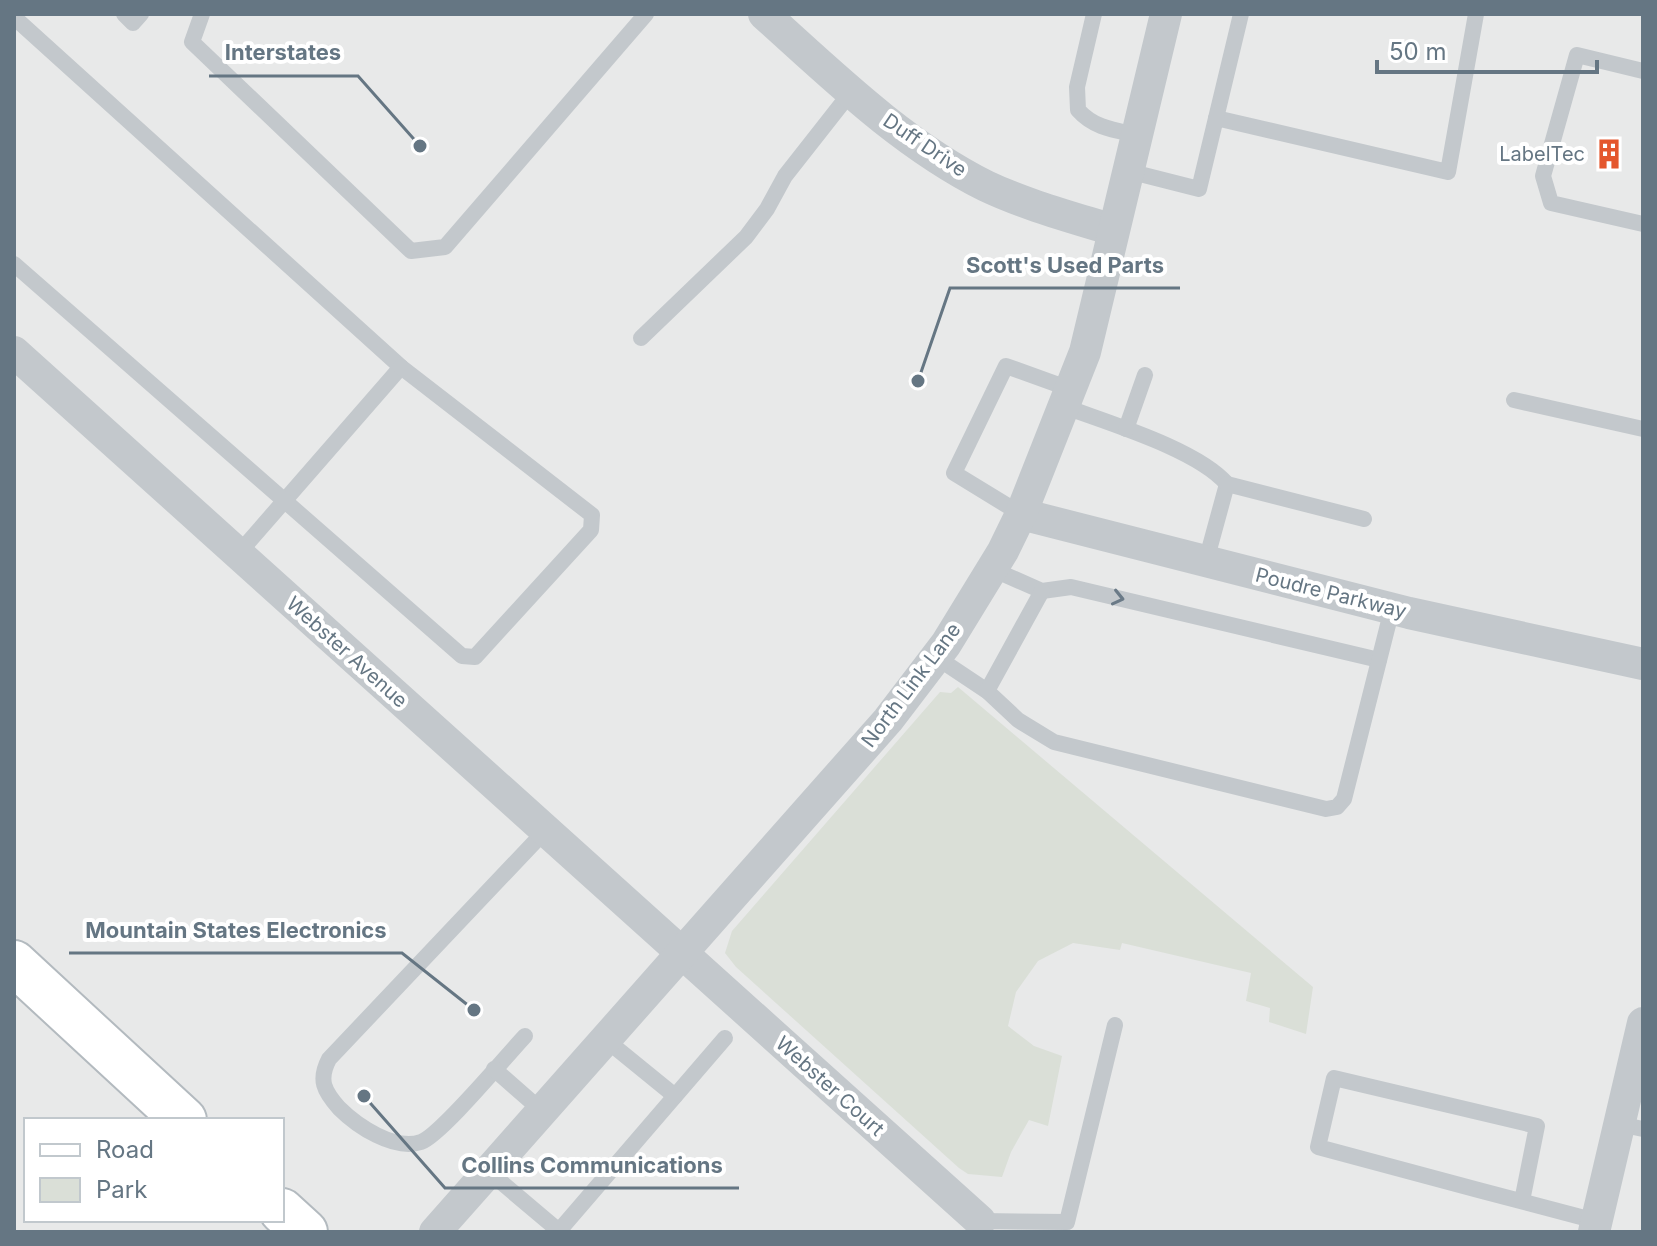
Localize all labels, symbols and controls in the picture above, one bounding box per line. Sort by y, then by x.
scale bar [1377,24,1597,74]
callout: Interstates [209,30,358,76]
text: 50 m [1389,37,1447,66]
text: Interstates [225,39,341,65]
street label: Duff Drive [879,108,971,182]
building icon: LabelTec [1592,137,1626,171]
place label: LabelTec [1499,142,1585,166]
callout: Scott's Used Parts [950,242,1180,288]
text: Scott's Used Parts [966,252,1164,278]
street label: Poudre Parkway [1253,563,1409,623]
one-way arrow [1111,589,1124,606]
street label: Webster Avenue [282,591,412,713]
street label: North Link Lane [856,618,966,752]
callout: Mountain States Electronics [69,907,402,953]
text: Mountain States Electronics [85,917,387,943]
street label: Webster Court [771,1031,889,1141]
legend [24,1118,284,1222]
text: Road [96,1135,154,1164]
callout: Collins Communications [445,1142,739,1188]
text: Collins Communications [461,1152,723,1178]
text: Park [96,1175,147,1204]

